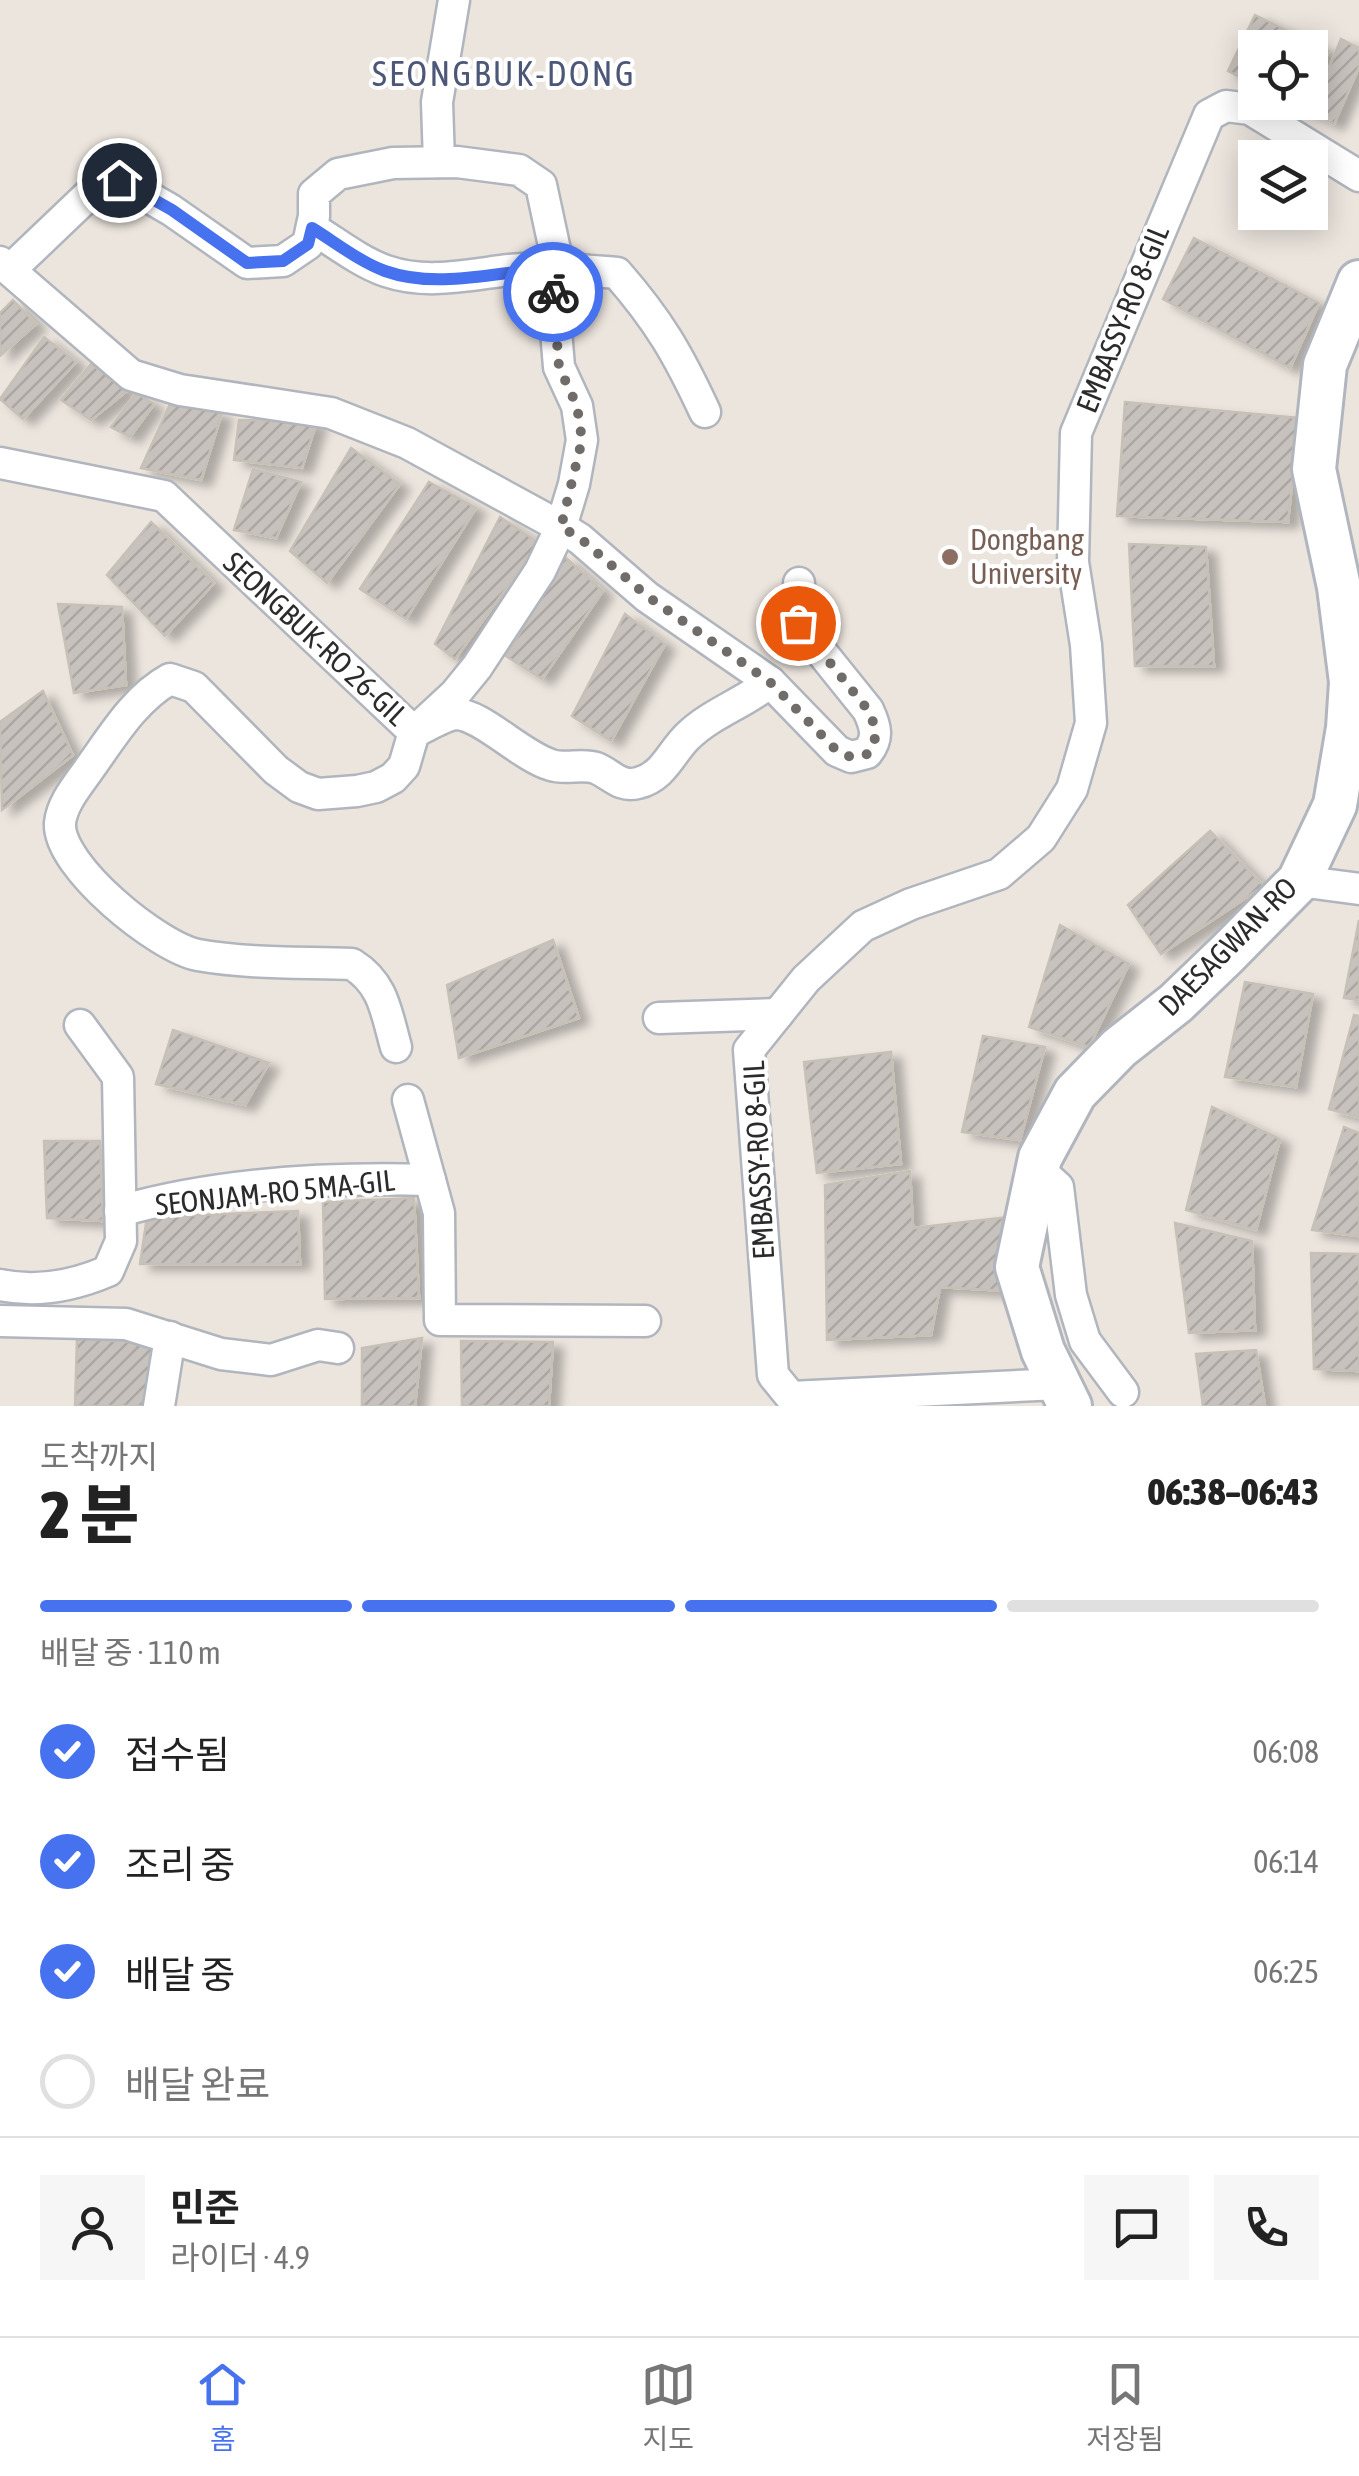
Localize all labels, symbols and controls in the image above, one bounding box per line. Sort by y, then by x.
map controls [1238,30,1328,230]
button: locate [1238,30,1328,120]
district label: SEONGBUK-DONG [372,53,636,93]
pin [77,138,162,223]
button: layers [1238,140,1328,230]
icon: home [92,153,147,208]
street label: EMBASSY-RO 8-GIL [1069,220,1175,417]
courier [503,242,603,342]
icon: bike [526,265,581,320]
place label: Dongbang University [970,522,1084,590]
street label: SEONGBUK-RO 26-GIL [217,545,415,732]
marker: Dongbang University [939,546,961,568]
pin [756,581,841,666]
icon: bag [771,596,826,651]
street label: DAESAGWAN-RO [1151,870,1303,1022]
street label: EMBASSY-RO 8-GIL [736,1059,780,1260]
street label: SEONJAM-RO 5MA-GIL [154,1162,397,1221]
text: 도착까지 [40,1438,158,1475]
text: 06:38–06:43 [1147,1470,1319,1513]
text: 2 분 [40,1477,139,1552]
text: 배달 중 · 110 m [40,1634,221,1671]
icon: check [40,1724,95,1779]
text: 접수됨 [125,1733,230,1776]
text: 06:08 [1253,1733,1319,1770]
icon: check [40,1834,95,1889]
text: 조리 중 [125,1843,235,1886]
text: 06:14 [1253,1843,1319,1880]
icon: check [40,1944,95,1999]
text: 배달 중 [125,1953,235,1996]
text: 06:25 [1253,1953,1319,1990]
text: 배달 완료 [125,2063,270,2106]
button: person [40,2175,145,2280]
button: chat [1084,2175,1189,2280]
button: phone [1214,2175,1319,2280]
text: 민준 [170,2186,240,2229]
text: 라이더 · 4.9 [170,2239,310,2276]
tab: 홈 [195,2357,250,2457]
tab: 지도 [641,2357,696,2457]
tab: 저장됨 [1086,2357,1164,2457]

